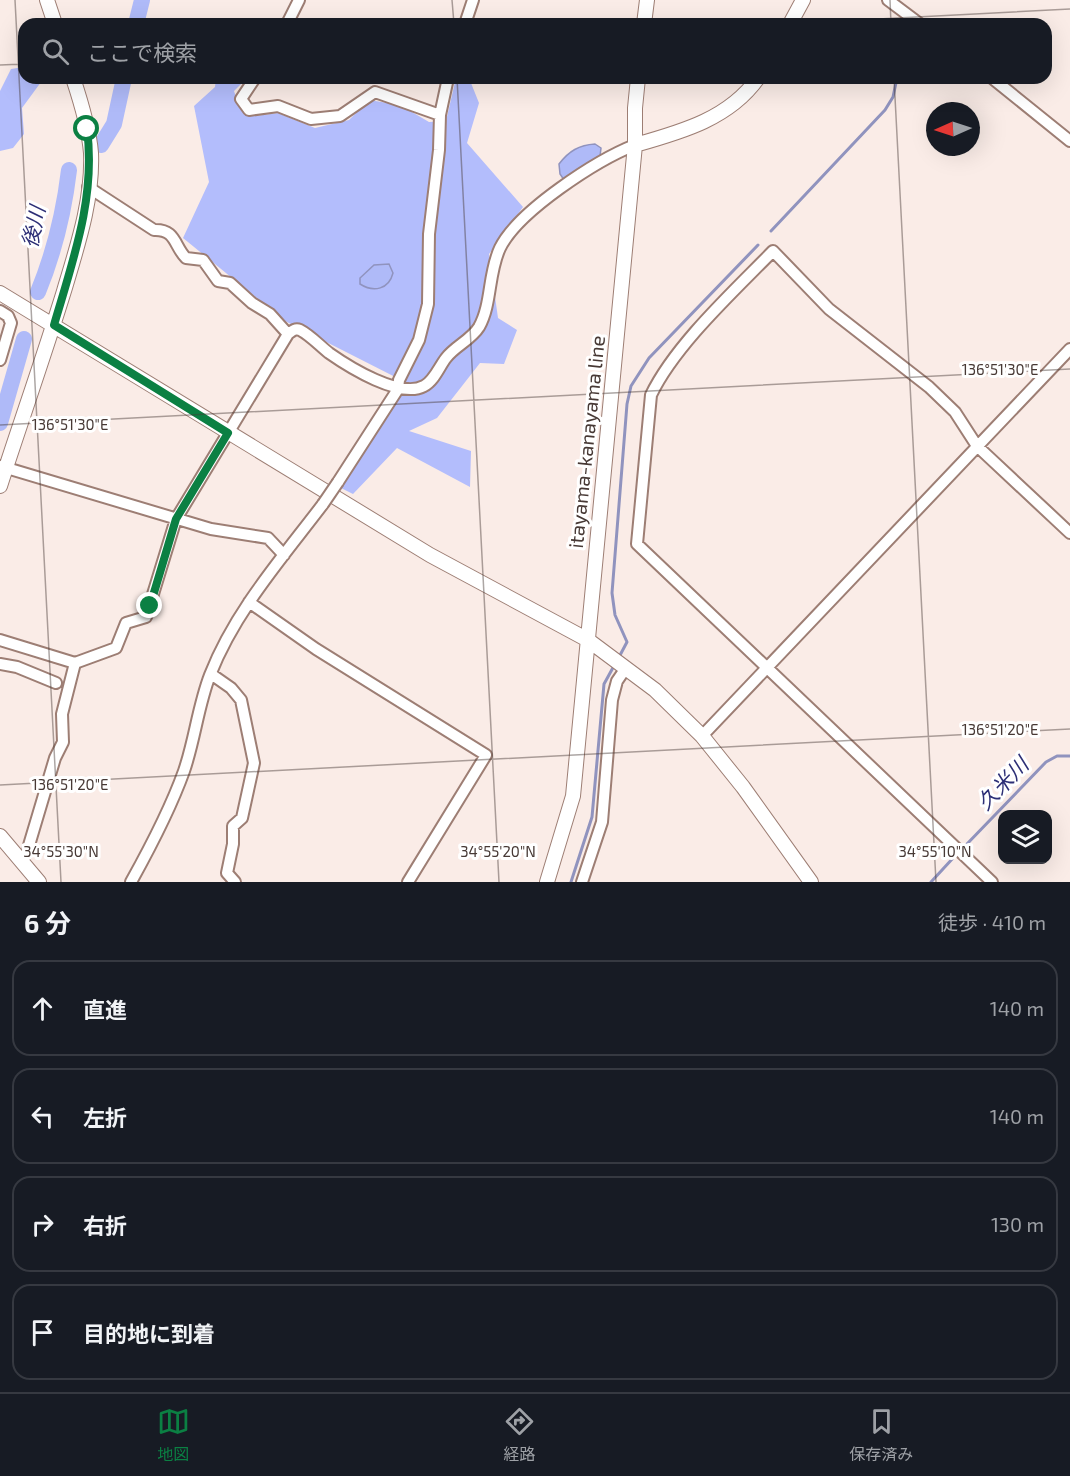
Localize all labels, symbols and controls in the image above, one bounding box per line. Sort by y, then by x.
search box [18,18,1052,84]
icon: search [39,35,72,68]
text: ここで検索 [87,39,197,65]
north arrow [926,102,980,156]
route start [73,115,99,141]
water label: 後川 [16,202,50,250]
street label: itayama-kanayama line [563,334,609,550]
text: 136°51'30"E [962,360,1038,378]
text: 136°51'30"E [32,415,108,433]
route end [136,592,162,618]
text: 136°51'20"E [962,720,1038,738]
water label: 久米川 [971,750,1034,814]
text: 136°51'20"E [32,775,108,793]
map controls [998,810,1052,864]
button: layers [998,810,1052,864]
text: 34°55'30"N [23,842,99,860]
text: 34°55'20"N [460,842,536,860]
text: 34°55'10"N [898,842,972,860]
text: 6 分 [24,907,71,938]
text: 徒歩 · 410 m [938,910,1046,934]
icon: ahead [26,992,59,1025]
text: 直進 [83,996,127,1022]
text: 140 m [990,996,1044,1020]
icon: left [26,1100,59,1133]
text: 左折 [83,1104,127,1130]
text: 140 m [990,1104,1044,1128]
icon: right [26,1208,59,1241]
text: 右折 [83,1212,127,1238]
text: 130 m [991,1212,1044,1236]
icon: arrive [26,1316,59,1349]
text: 目的地に到着 [83,1320,215,1346]
tab: 地図 [157,1405,190,1465]
tab: 経路 [503,1405,536,1465]
tab: 保存済み [849,1405,913,1465]

